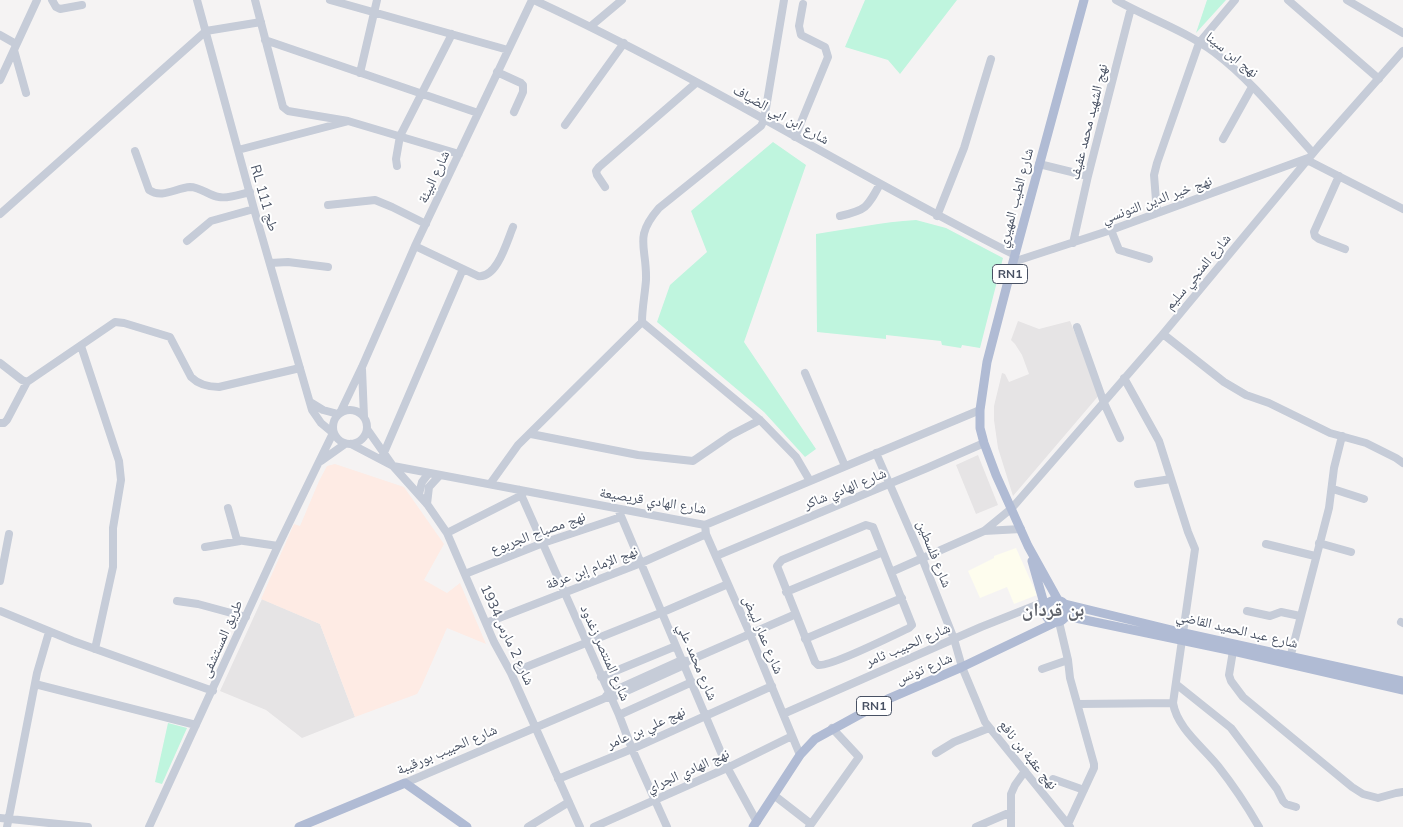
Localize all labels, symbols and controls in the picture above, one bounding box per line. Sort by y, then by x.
street label: نهج ابن سينا [1202,29,1262,81]
street label: نهج الشهيد محمد عفيف [1066,62,1112,182]
street label: شارع ابن ابي الضياف [730,82,832,148]
street label: شارع الطيب المهيري [995,146,1037,250]
street label: شارع البيئة [415,148,453,206]
street label: RL طج 111 [246,163,282,233]
street label: نهج خير الدين التونسي [1100,172,1214,228]
street label: شارع المنجي سليم [1161,231,1235,313]
road number: RN1 [992,264,1028,284]
street label: شارع الهادي شاكر [801,465,889,513]
street label: شارع الهادي قريصيعة [598,484,708,518]
street label: نهج مصباح الجربوع [488,508,588,558]
street label: شارع فلسطين [913,518,955,590]
street label: نهج الإمام إبن عرفة [544,543,640,593]
street label: شارع 2 مارس 1934 [476,582,538,688]
street label: شارع عمار لبيض [739,593,787,677]
street label: طريق المستشفى [197,598,247,680]
district label: بن قردان [1022,599,1084,621]
street label: شارع المنتصر زغدود [576,602,634,704]
street label: شارع عبد الحميد القاضي [1175,608,1299,652]
street label: شارع الحبيب ثامر [863,620,953,670]
street label: شارع محمد علي [673,621,721,703]
street label: شارع تونس [893,650,955,688]
road number: RN1 [856,696,892,716]
street label: نهج علي بن عامر [604,703,688,753]
street label: نهج عقبة بن نافع [995,717,1061,793]
street label: شارع الحبيب بورقيبة [394,721,500,779]
street label: نهج الهادي الجراي [644,745,732,797]

